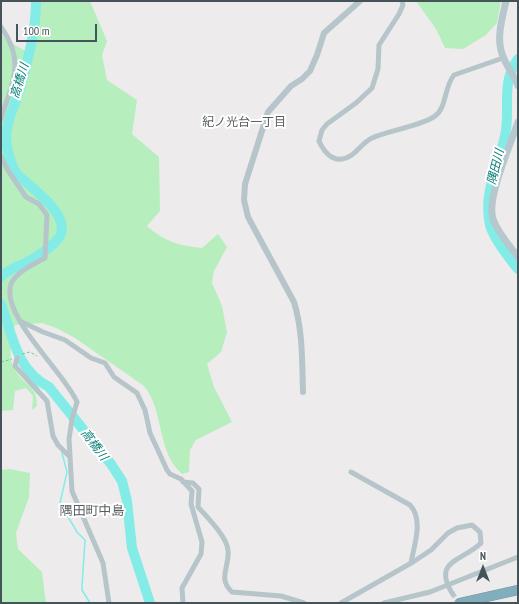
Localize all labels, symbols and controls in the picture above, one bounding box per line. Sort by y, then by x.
scale bar [18,16,99,42]
text: 100 m [23,23,50,38]
water label: 高橋川 [8,62,32,100]
district label: 紀ノ光台一丁目 [202,116,286,130]
water label: 隅田川 [485,148,507,186]
water label: 高橋川 [77,426,111,464]
district label: 隅田町中島 [60,503,124,519]
north arrow [463,548,503,588]
text: N [480,549,486,563]

